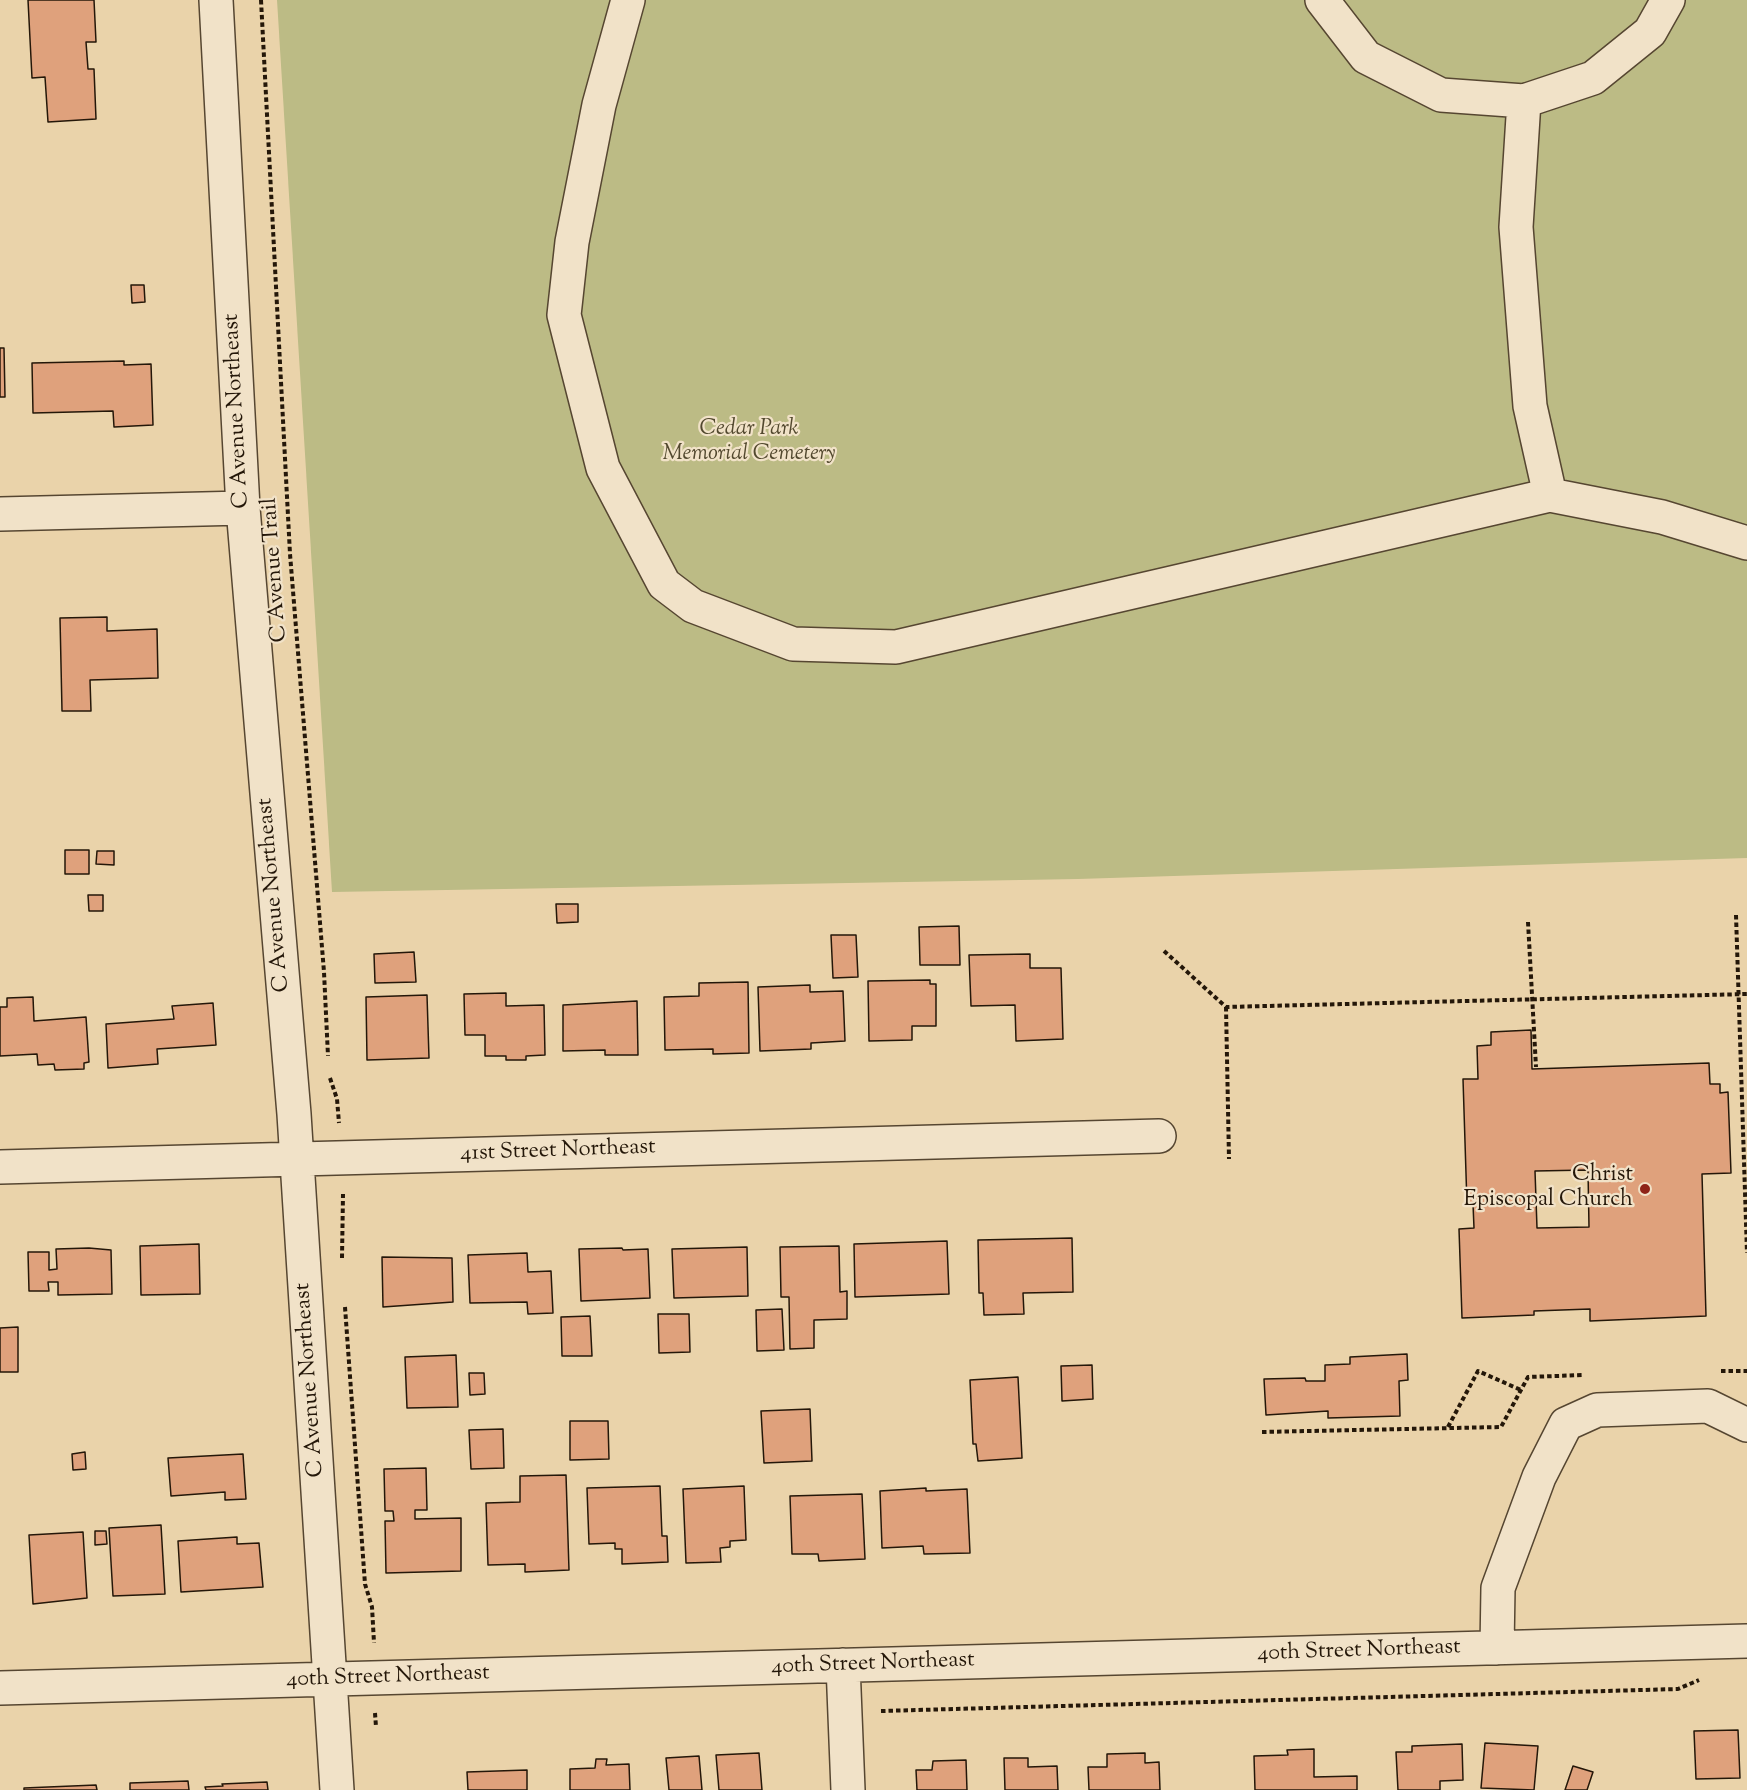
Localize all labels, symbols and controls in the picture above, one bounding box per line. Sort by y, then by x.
street label: C Avenue Northeast [220,313,256,509]
park label: Cedar Park Memorial Cemetery [662,417,836,469]
street label: C Avenue Trail [258,497,294,643]
street label: C Avenue Northeast [253,797,297,993]
street label: 41st Street Northeast [460,1135,656,1169]
place label: Christ Episcopal Church [1464,1163,1633,1214]
marker: Christ Episcopal Church [1638,1182,1652,1196]
street label: C Avenue Northeast [291,1282,331,1478]
street label: 40th Street Northeast [1257,1635,1461,1669]
street label: 40th Street Northeast [771,1648,975,1682]
street label: 40th Street Northeast [286,1661,490,1695]

